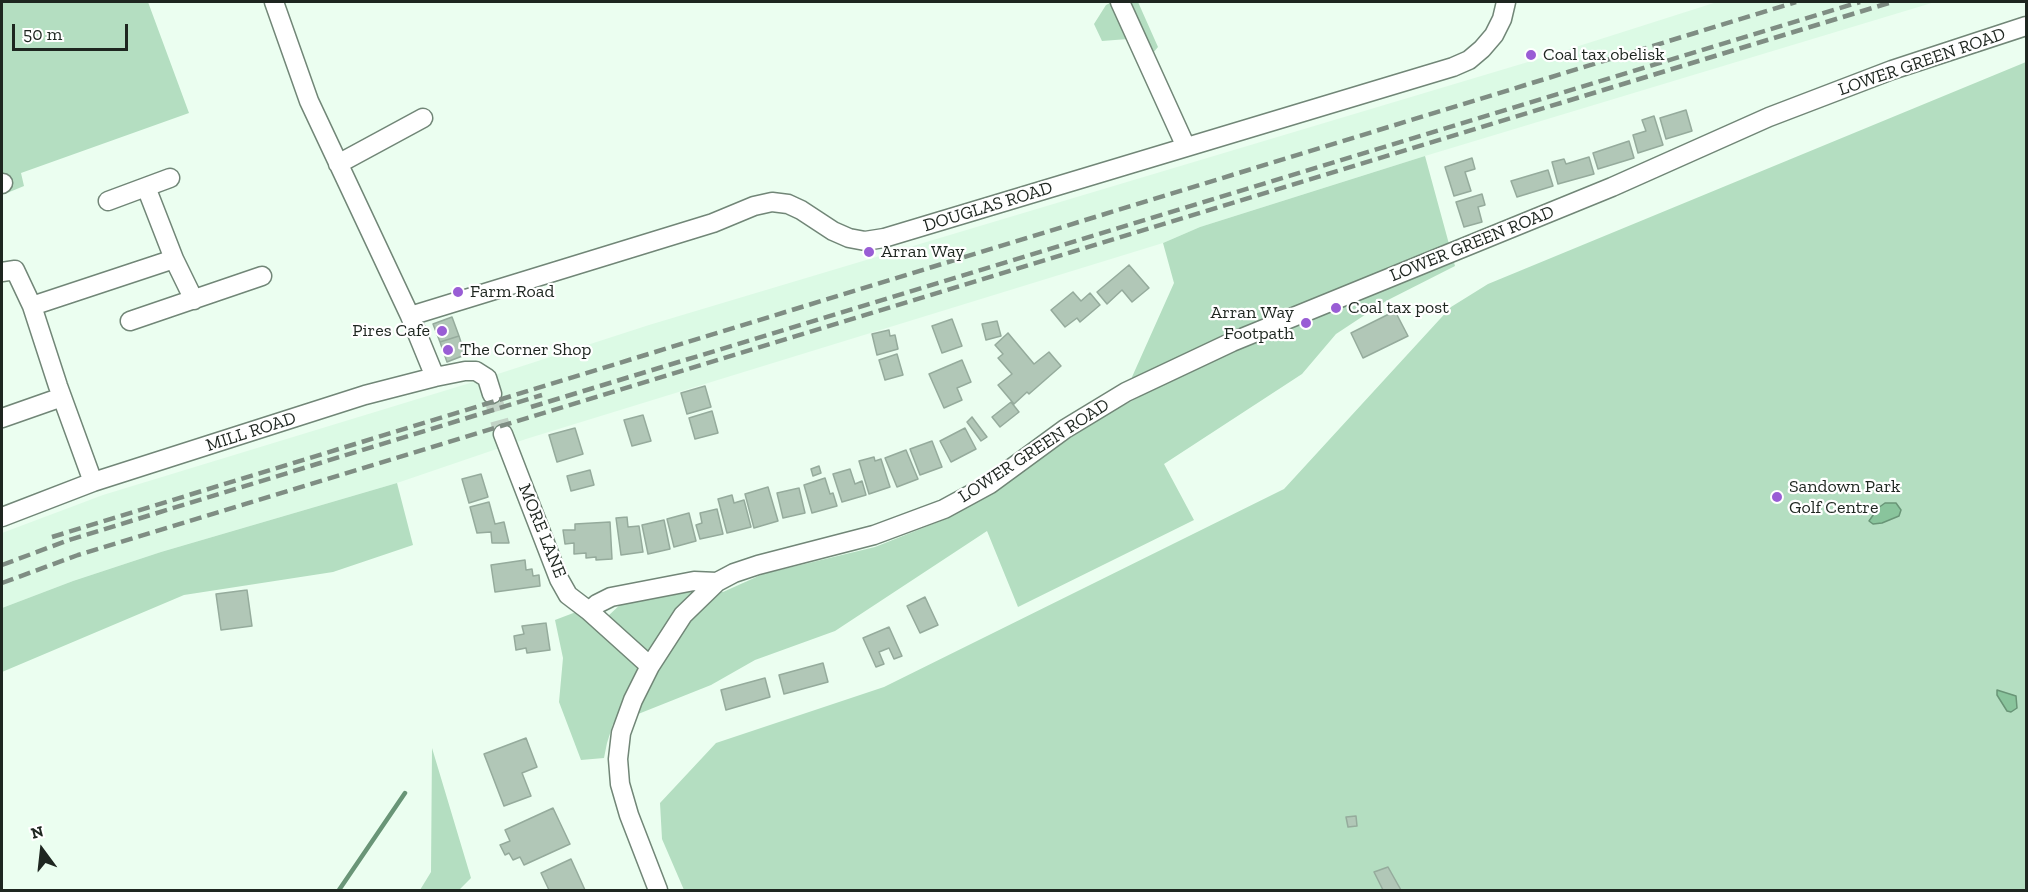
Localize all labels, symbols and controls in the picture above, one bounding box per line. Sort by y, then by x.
scale bar [15,12,130,50]
text: 50 m [23,23,62,45]
street label: LOWER GREEN ROAD [1836,23,2008,101]
place label: Coal tax obelisk [1543,44,1665,66]
marker: Coal tax obelisk [1524,48,1538,62]
street label: DOUGLAS ROAD [921,177,1055,237]
street label: LOWER GREEN ROAD [1387,201,1557,287]
place label: Arran Way [881,241,964,263]
marker: Arran Way [862,245,876,259]
place label: Farm Road [470,281,554,303]
marker: Farm Road [451,285,465,299]
place label: Coal tax post [1348,297,1449,319]
marker: Coal tax post [1329,301,1343,315]
place label: Arran Way Footpath [1211,302,1294,344]
marker: Arran Way Footpath [1299,316,1313,330]
place label: Pires Cafe [352,320,430,342]
marker: Pires Cafe [435,324,449,338]
place label: The Corner Shop [460,339,591,361]
marker: The Corner Shop [441,343,455,357]
street label: LOWER GREEN ROAD [955,394,1113,508]
street label: MILL ROAD [203,407,299,457]
place label: Sandown Park Golf Centre [1789,476,1900,518]
street label: MORE LANE [513,481,571,581]
marker: Sandown Park Golf Centre [1770,490,1784,504]
north arrow [12,820,72,880]
text: N [29,821,46,843]

